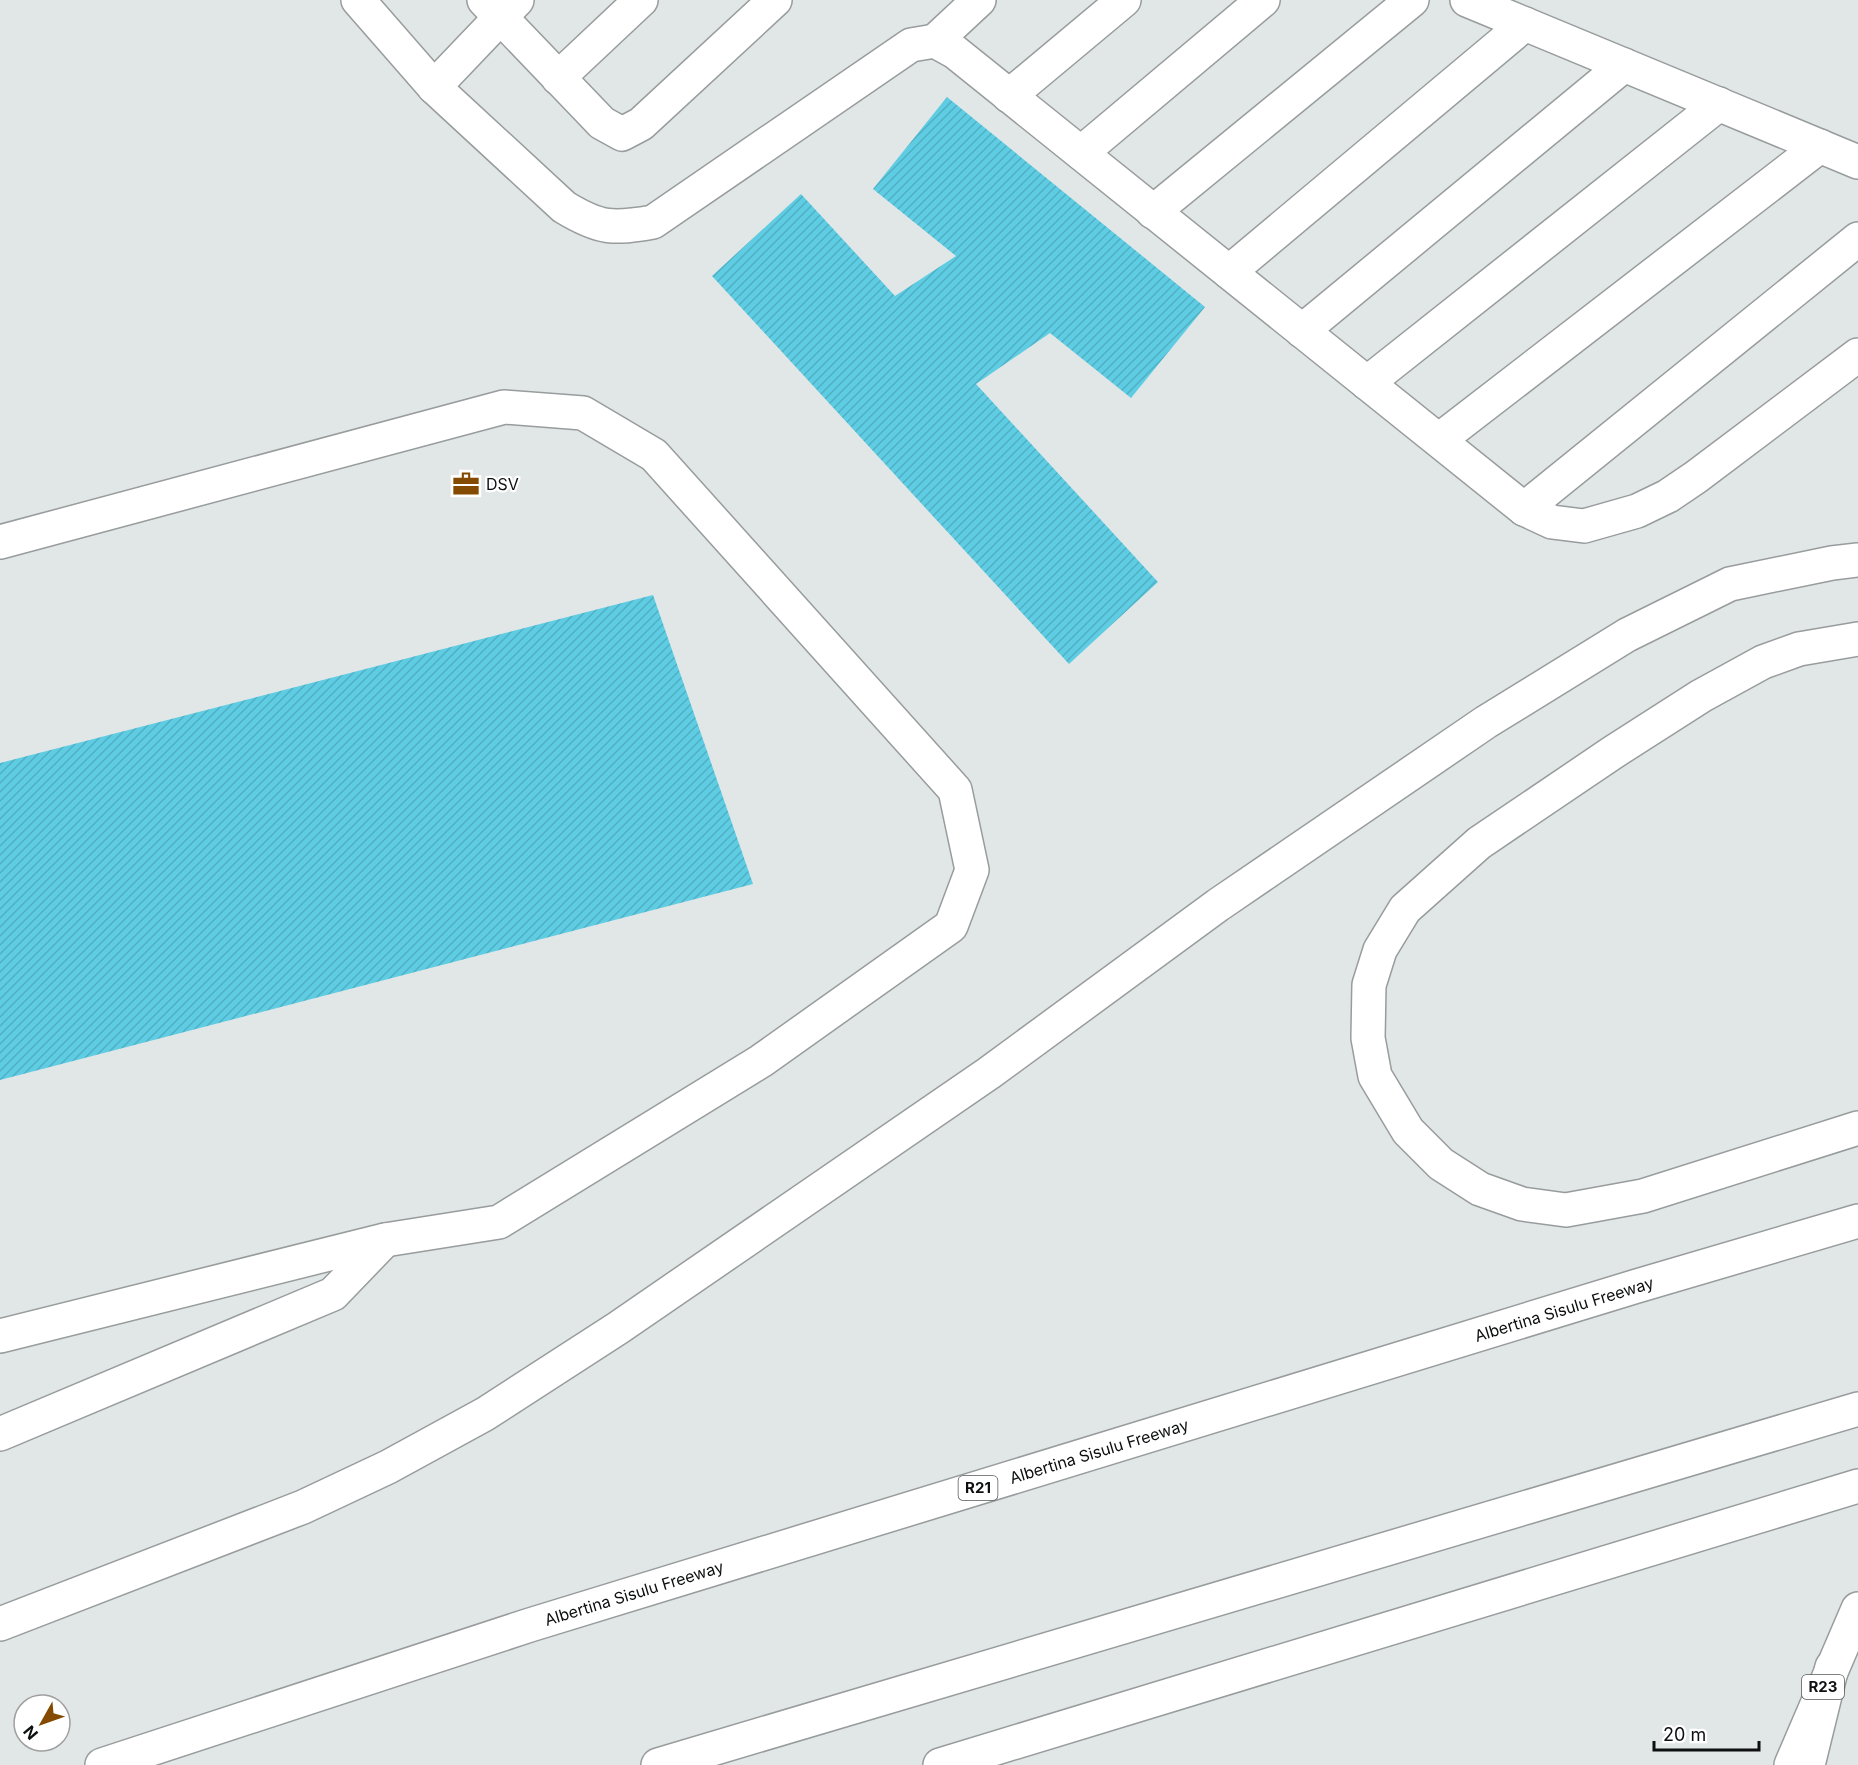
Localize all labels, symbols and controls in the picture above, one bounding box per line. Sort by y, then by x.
office icon: DSV [451,469,481,499]
place label: DSV [486,474,519,494]
street label: Albertina Sisulu Freeway [1472,1272,1656,1346]
street label: Albertina Sisulu Freeway [1007,1414,1191,1488]
road number: R21 [958,1476,998,1500]
street label: Albertina Sisulu Freeway [542,1556,726,1630]
road number: R23 [1802,1675,1844,1699]
north arrow [12,1693,72,1753]
scale bar [1654,1714,1759,1752]
text: N [19,1722,42,1744]
text: 20 m [1663,1724,1706,1745]

